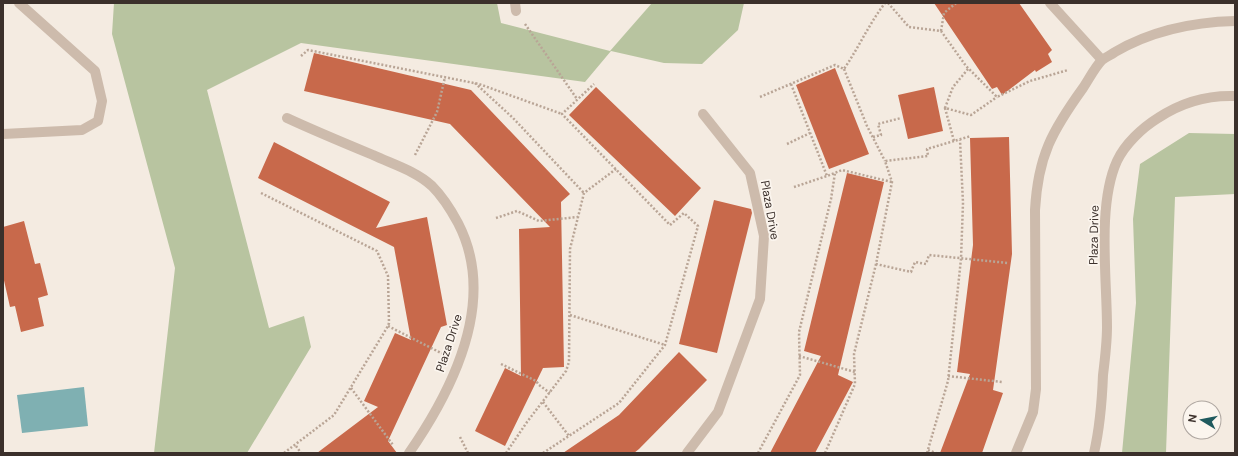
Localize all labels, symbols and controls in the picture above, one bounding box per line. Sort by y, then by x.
street label: Plaza Drive [757,179,783,241]
street label: Plaza Drive [1085,205,1103,265]
street label: Plaza Drive [432,312,466,374]
north arrow [1182,400,1222,440]
text: N [1185,413,1200,423]

